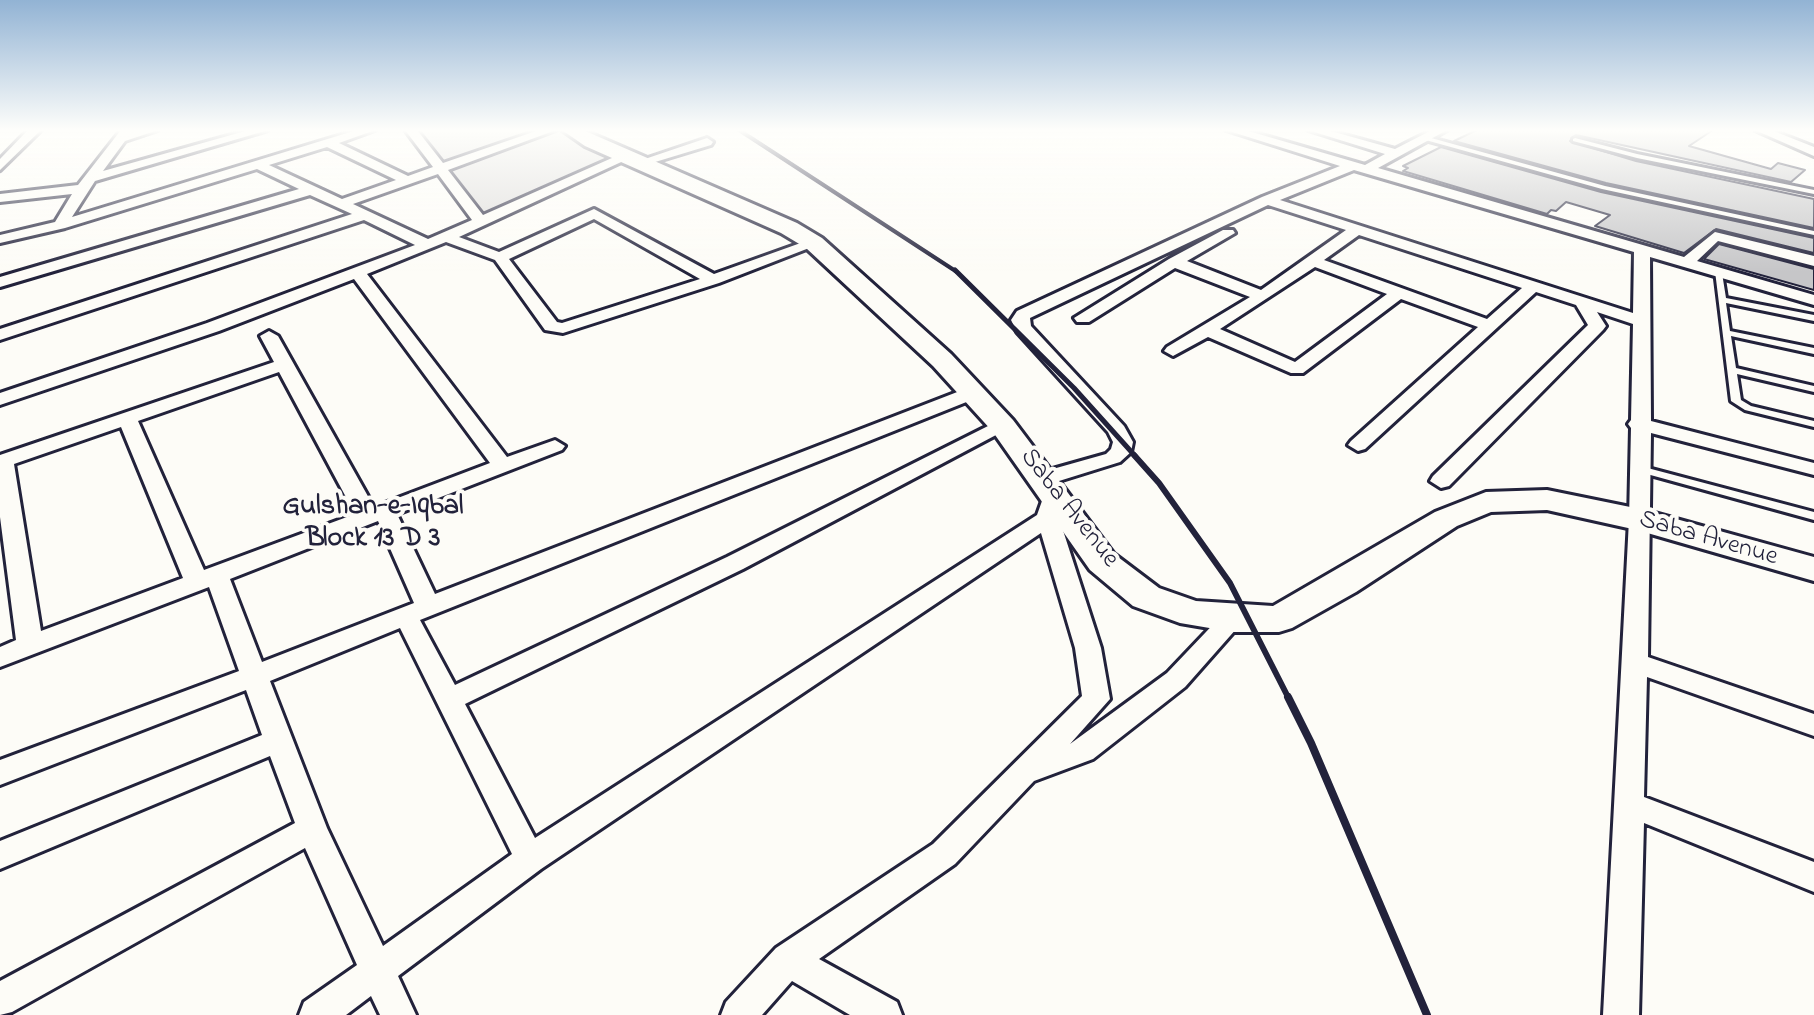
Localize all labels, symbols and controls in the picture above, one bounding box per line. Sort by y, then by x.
street label: Saba Avenue [1012,443,1124,575]
district label: Gulshan-e-Iqbal Block 13 D 3 [282,491,464,557]
street label: Saba Avenue [1635,505,1781,575]

